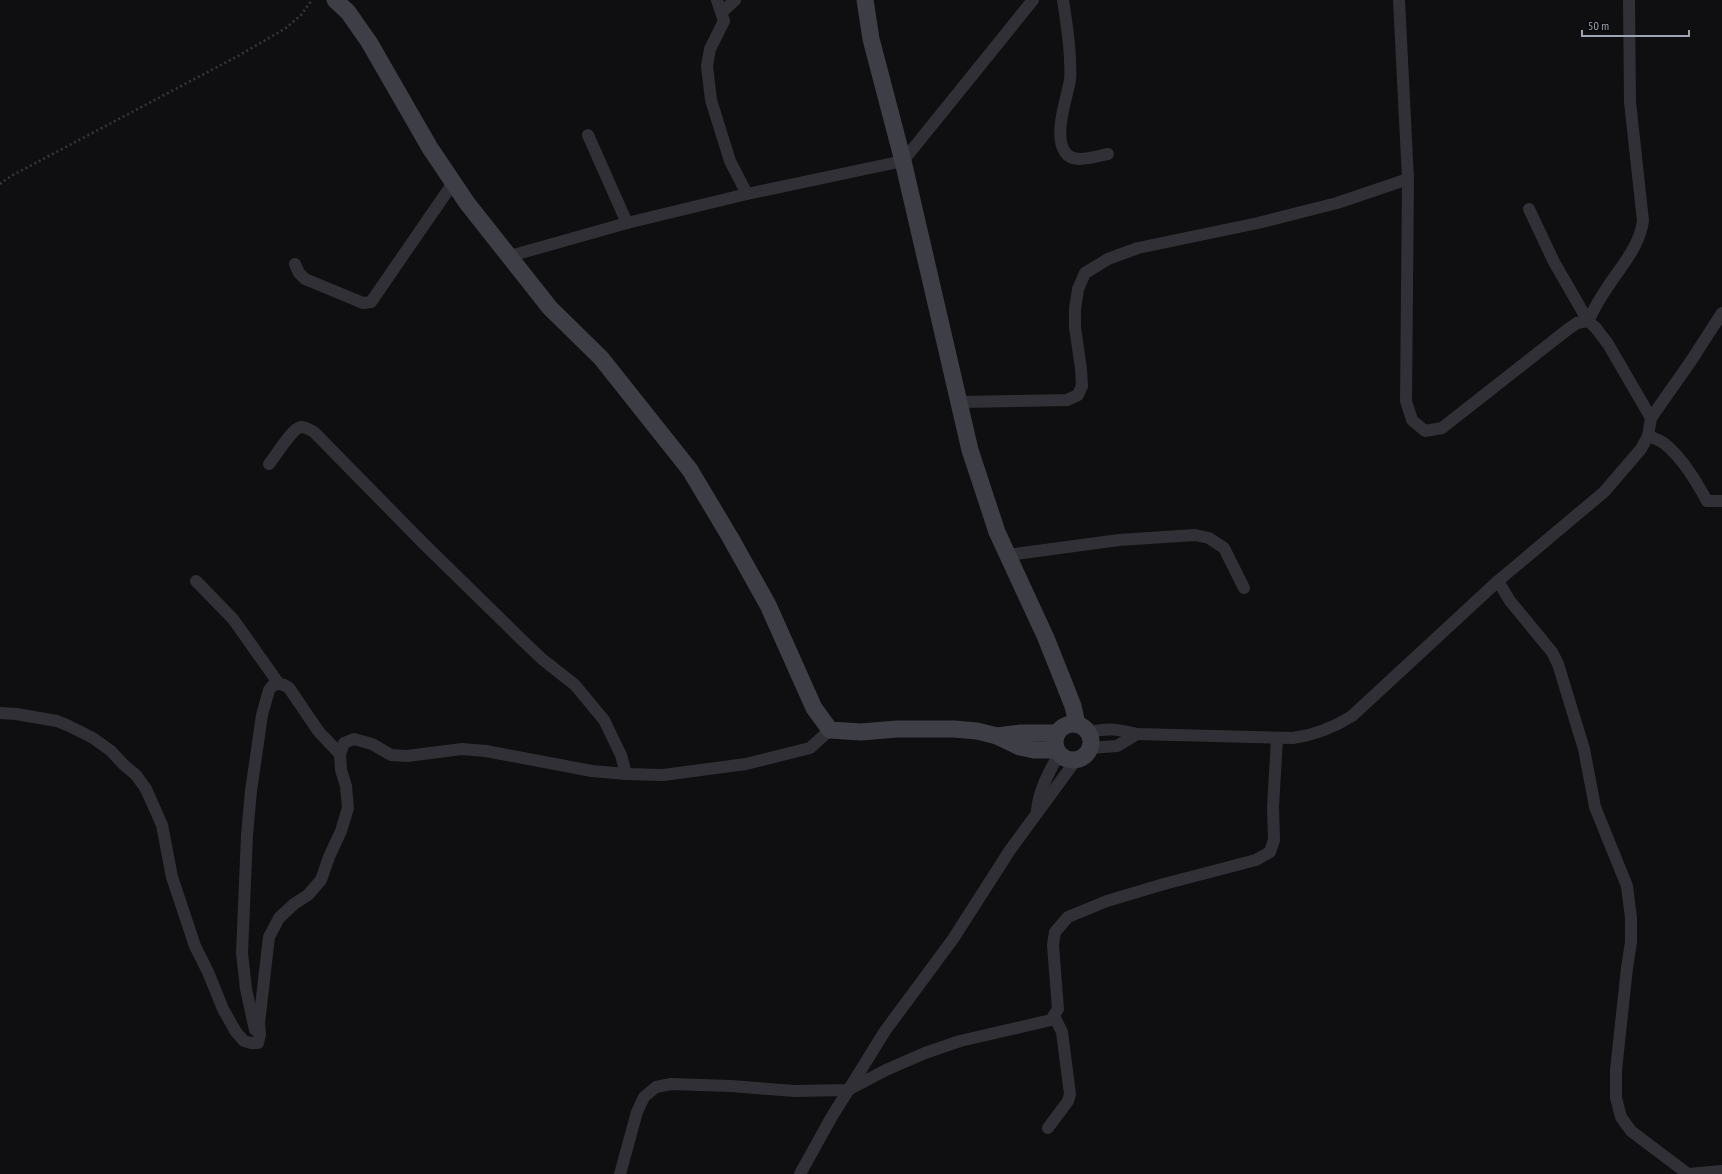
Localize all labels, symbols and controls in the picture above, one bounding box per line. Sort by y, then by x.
scale bar [1582,12,1689,38]
text: 50 m [1588,18,1609,33]

